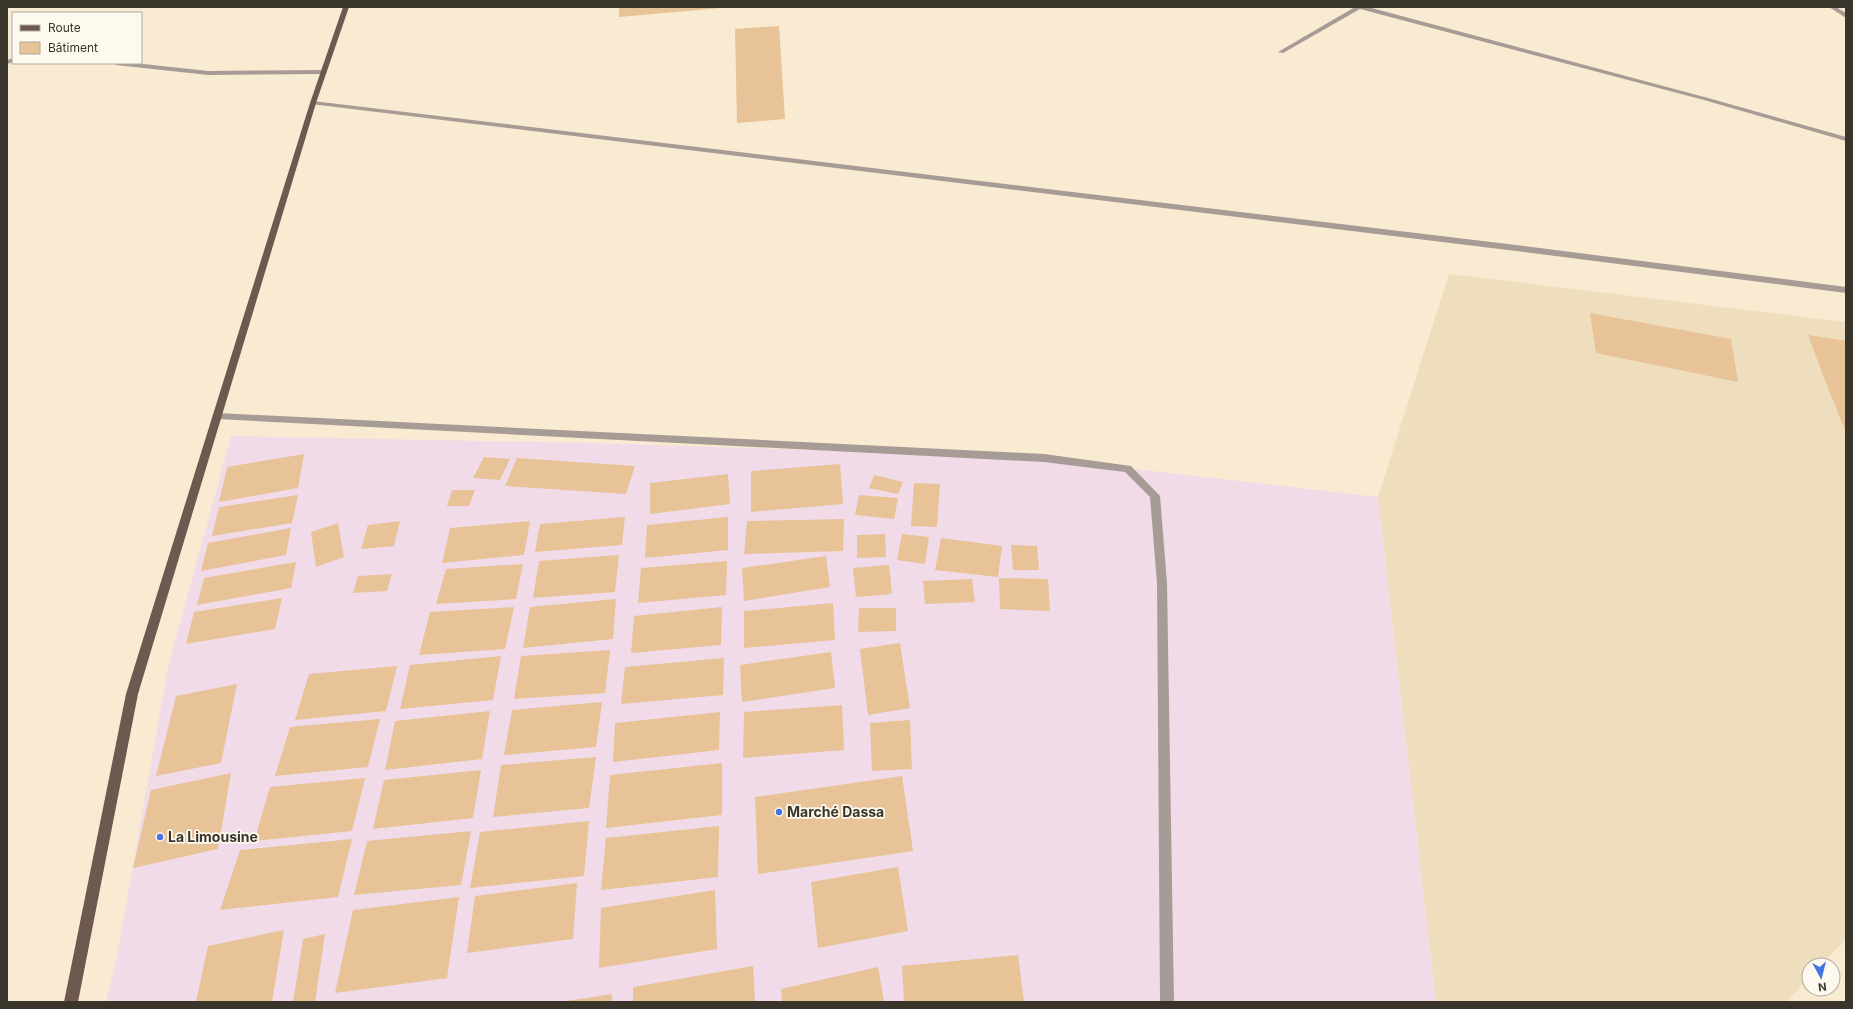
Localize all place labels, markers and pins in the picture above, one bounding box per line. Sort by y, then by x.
place label: Marché Dassa [787,803,884,820]
marker: Marché Dassa [774,807,784,817]
place label: La Limousine [168,828,258,845]
marker: La Limousine [155,832,165,842]

